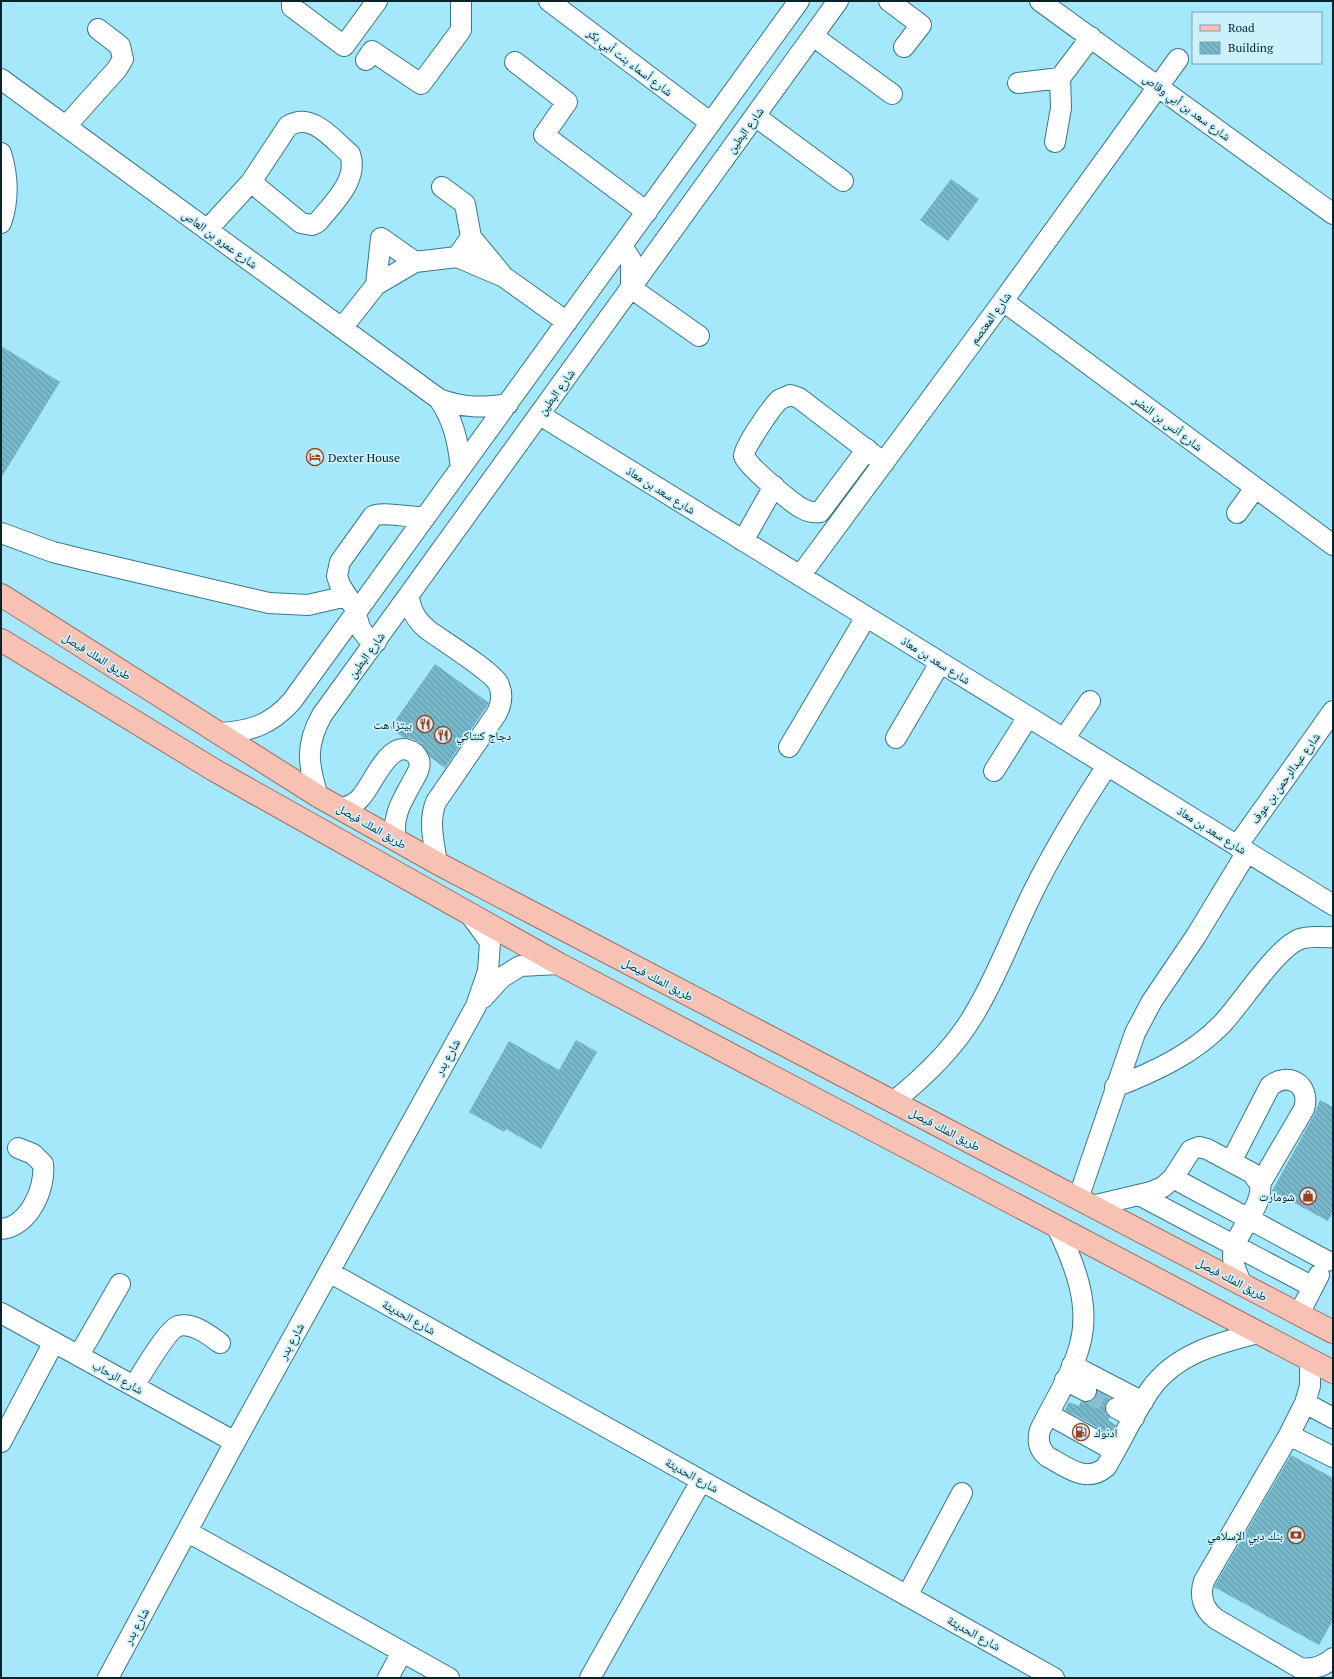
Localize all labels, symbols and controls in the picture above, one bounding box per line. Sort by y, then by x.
legend [1192,12,1322,64]
text: Road [1228,20,1255,35]
street label: شارع أسماء بنت أبي بكر [582,24,676,102]
text: Building [1228,40,1274,55]
street label: شارع سعد بن أبي وقاص [1138,70,1234,146]
street label: شارع البطين [723,104,768,157]
street label: شارع عمرو بن العاص [179,207,261,272]
street label: شارع المعتصم [966,289,1015,348]
street label: شارع البطين [534,366,579,419]
street label: شارع أنس بن النضر [1129,391,1206,455]
hotel icon: Dexter House [305,447,325,467]
place label: Dexter House [328,450,400,465]
street label: شارع سعد بن معاذ [623,463,699,518]
street label: طريق الملك فيصل [60,629,134,683]
street label: شارع البطين [344,629,389,682]
street label: شارع سعد بن معاذ [898,633,974,688]
restaurant icon: بيتزا هت [415,714,435,734]
place label: بيتزا هت [374,717,412,732]
restaurant icon: دجاج كنتاكي [433,725,453,745]
place label: دجاج كنتاكي [456,728,511,746]
street label: شارع عبدالرحمن بن عوف [1247,729,1324,827]
street label: طريق الملك فيصل [334,800,410,852]
street label: شارع سعد بن معاذ [1174,803,1250,858]
street label: طريق الملك فيصل [620,954,696,1004]
street label: شارع بدر [430,1036,464,1079]
street label: طريق الملك فيصل [907,1104,983,1154]
shop icon: شومارت [1298,1186,1318,1206]
place label: شومارت [1259,1189,1295,1204]
street label: طريق الملك فيصل [1194,1254,1270,1304]
street label: شارع الحديثة [379,1296,438,1339]
street label: شارع بدر [274,1320,308,1363]
street label: شارع الرحاب [89,1357,146,1398]
fuel station icon: ادنوك [1071,1422,1091,1442]
place label: ادنوك [1094,1425,1118,1440]
street label: شارع الحديثة [662,1454,721,1497]
bank icon: بنك دبي الإسلامي [1286,1525,1306,1545]
place label: بنك دبي الإسلامي [1207,1528,1283,1546]
street label: شارع بدر [119,1605,153,1648]
street label: شارع الحديثة [944,1612,1003,1655]

